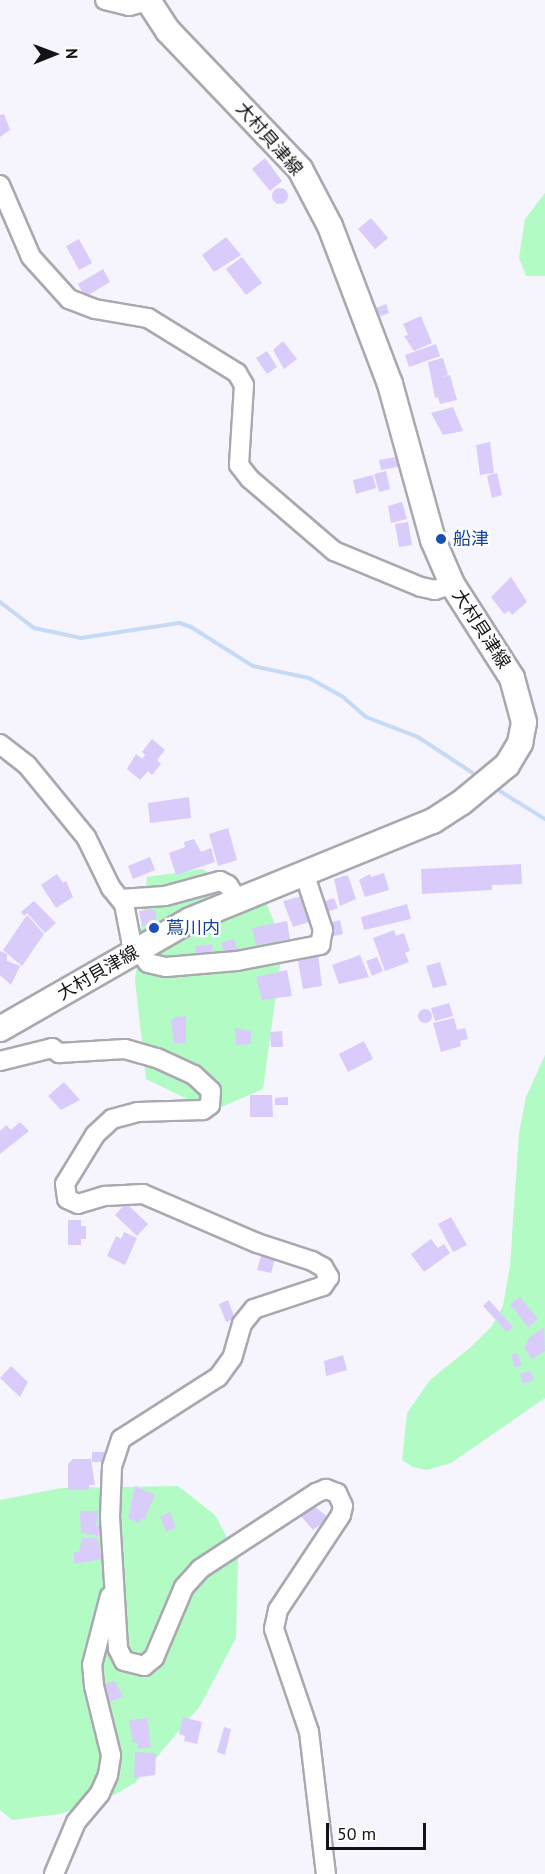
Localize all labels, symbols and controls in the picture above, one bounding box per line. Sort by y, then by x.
north arrow [24,24,84,84]
text: N [62,48,82,59]
street label: 大村貝津線 [231,98,307,180]
place label: 船津 [453,528,489,550]
marker: 船津 [434,532,448,546]
street label: 大村貝津線 [447,585,515,673]
place label: 蔦川内 [166,917,220,939]
marker: 蔦川内 [147,921,161,935]
street label: 大村貝津線 [54,941,142,1005]
scale bar [329,1811,430,1849]
text: 50 m [337,1822,376,1845]

